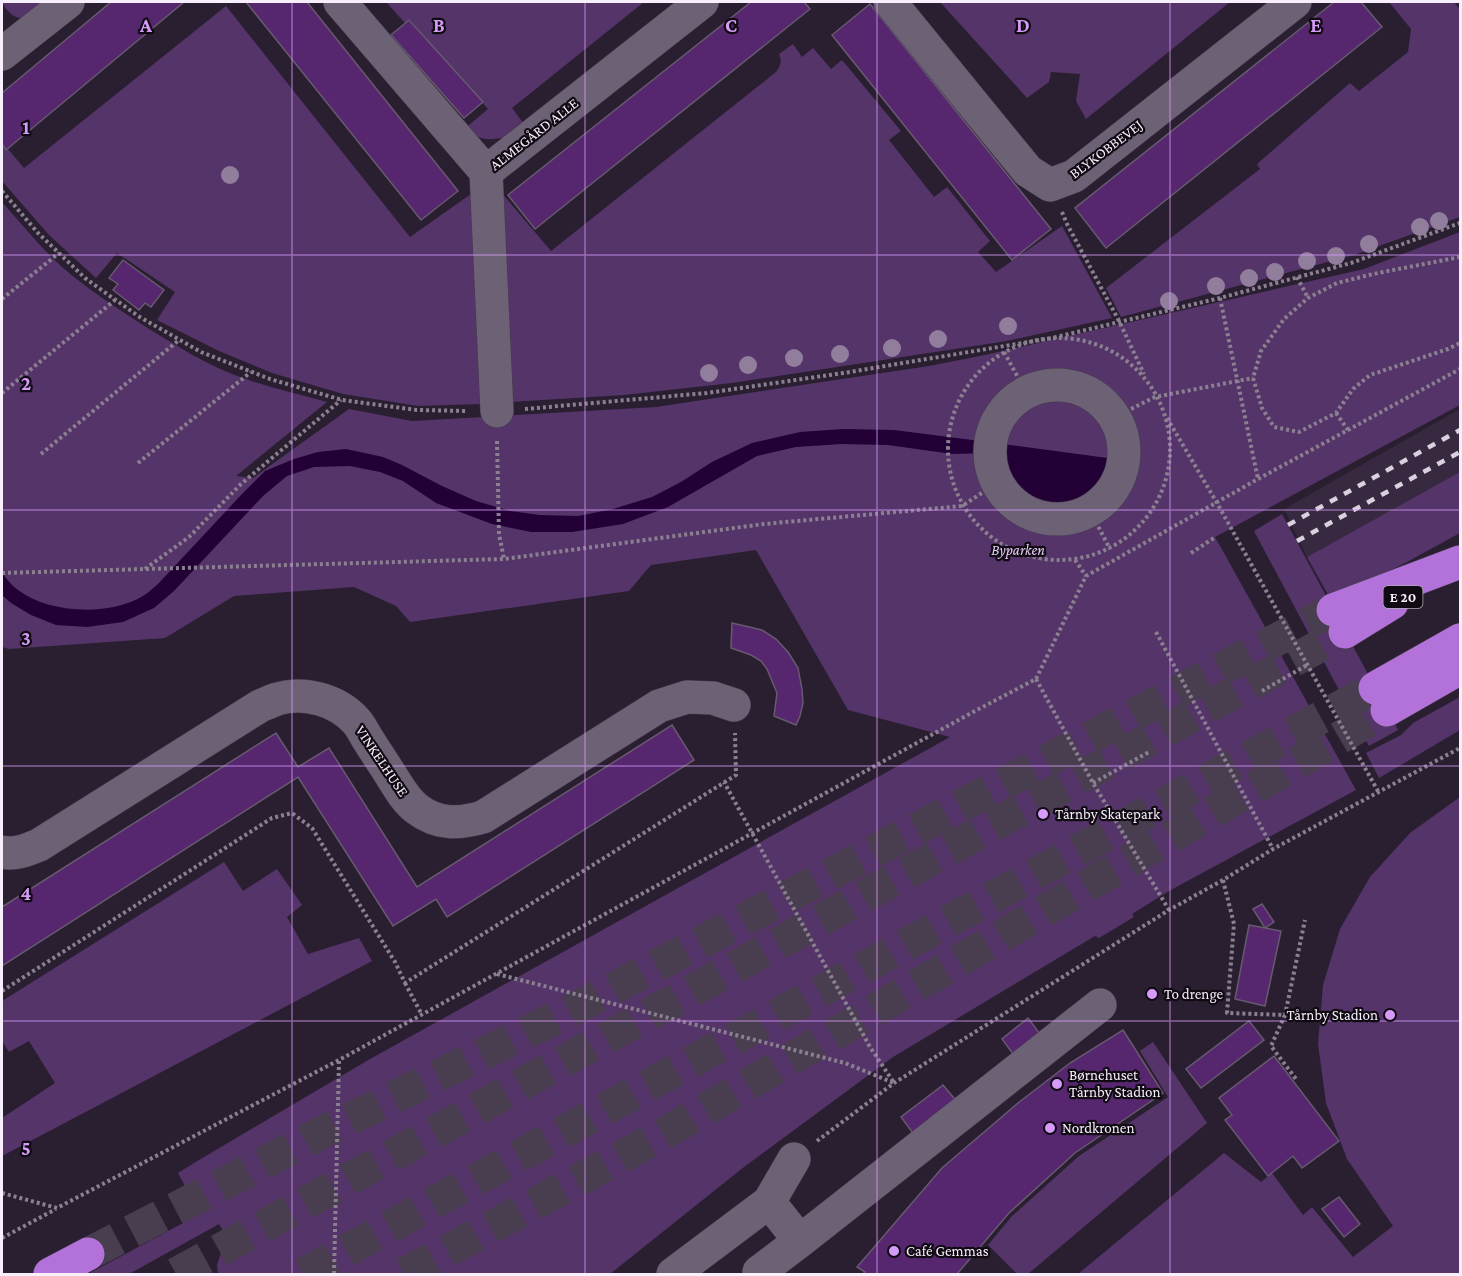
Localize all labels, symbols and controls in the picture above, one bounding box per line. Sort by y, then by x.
text: A [139,14,153,36]
text: B [433,14,445,36]
text: C [725,14,737,36]
text: D [1016,14,1030,36]
text: E [1310,14,1322,36]
street label: ALMEGÅRD ALLE [486,94,581,173]
text: 1 [22,116,30,138]
street label: BLYKOBBEVEJ [1066,116,1146,182]
text: 2 [21,372,31,394]
park label: Byparken [991,542,1045,559]
road number: E 20 [1384,586,1422,608]
text: 3 [21,627,31,649]
street label: VINKELHUSE [352,723,412,799]
place label: Tårnby Skatepark [1055,806,1161,823]
marker: Tårnby Skatepark [1036,807,1050,821]
text: 4 [21,882,32,904]
place label: To drenge [1164,986,1224,1003]
marker: To drenge [1145,987,1159,1001]
place label: Tårnby Stadion [1286,1007,1378,1024]
marker: Tårnby Stadion [1383,1008,1397,1022]
place label: Børnehuset Tårnby Stadion [1069,1067,1161,1101]
marker: Børnehuset Tårnby Stadion [1050,1077,1064,1091]
place label: Nordkronen [1062,1120,1134,1136]
marker: Nordkronen [1043,1121,1057,1135]
text: 5 [21,1137,31,1159]
place label: Café Gemmas [906,1243,989,1259]
marker: Café Gemmas [887,1244,901,1258]

